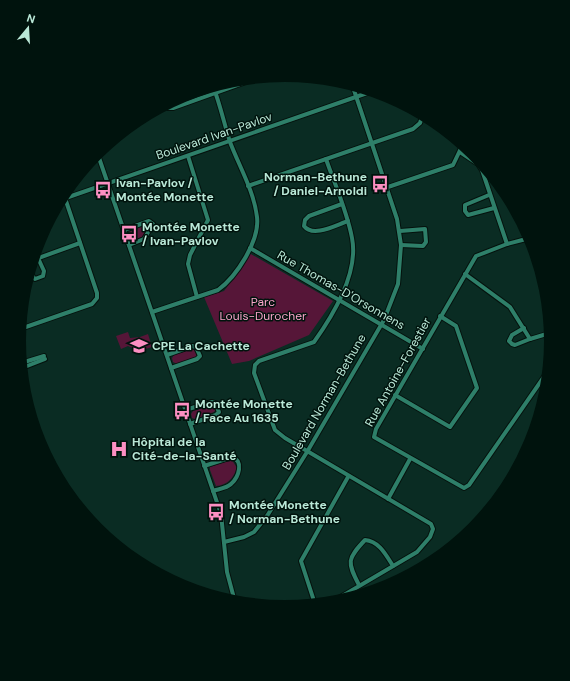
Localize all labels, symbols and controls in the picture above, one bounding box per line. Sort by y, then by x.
north arrow [8,8,48,48]
text: N [25,11,37,26]
street label: Boulevard Ivan-Pavlov [154,108,275,163]
place label: Norman-Bethune / Daniel-Arnoldi [264,169,367,199]
bus stop icon: Norman-Bethune / Daniel-Arnoldi [370,174,390,194]
place label: Ivan-Pavlov / Montée Monette [116,175,214,205]
bus stop icon: Ivan-Pavlov / Montée Monette [93,180,113,200]
place label: Montée Monette / Ivan-Pavlov [142,219,240,249]
bus stop icon: Montée Monette / Ivan-Pavlov [119,224,139,244]
street label: Rue Thomas-D'Orsonnens [274,247,408,333]
park label: Parc Louis-Durocher [220,294,307,324]
street label: Rue Antoine-Forestier [361,314,435,429]
street label: Boulevard Norman-Bethune [278,331,370,473]
school or university icon: CPE La Cachette [129,336,149,356]
place label: CPE La Cachette [152,338,250,354]
place label: Montée Monette / Face Au 1635 [195,396,293,426]
bus stop icon: Montée Monette / Face Au 1635 [172,401,192,421]
place label: Hôpital de la Cité-de-la-Santé [132,434,236,464]
hospital icon: Hôpital de la Cité-de-la-Santé [109,439,129,459]
place label: Montée Monette / Norman-Bethune [229,497,340,527]
bus stop icon: Montée Monette / Norman-Bethune [206,502,226,522]

